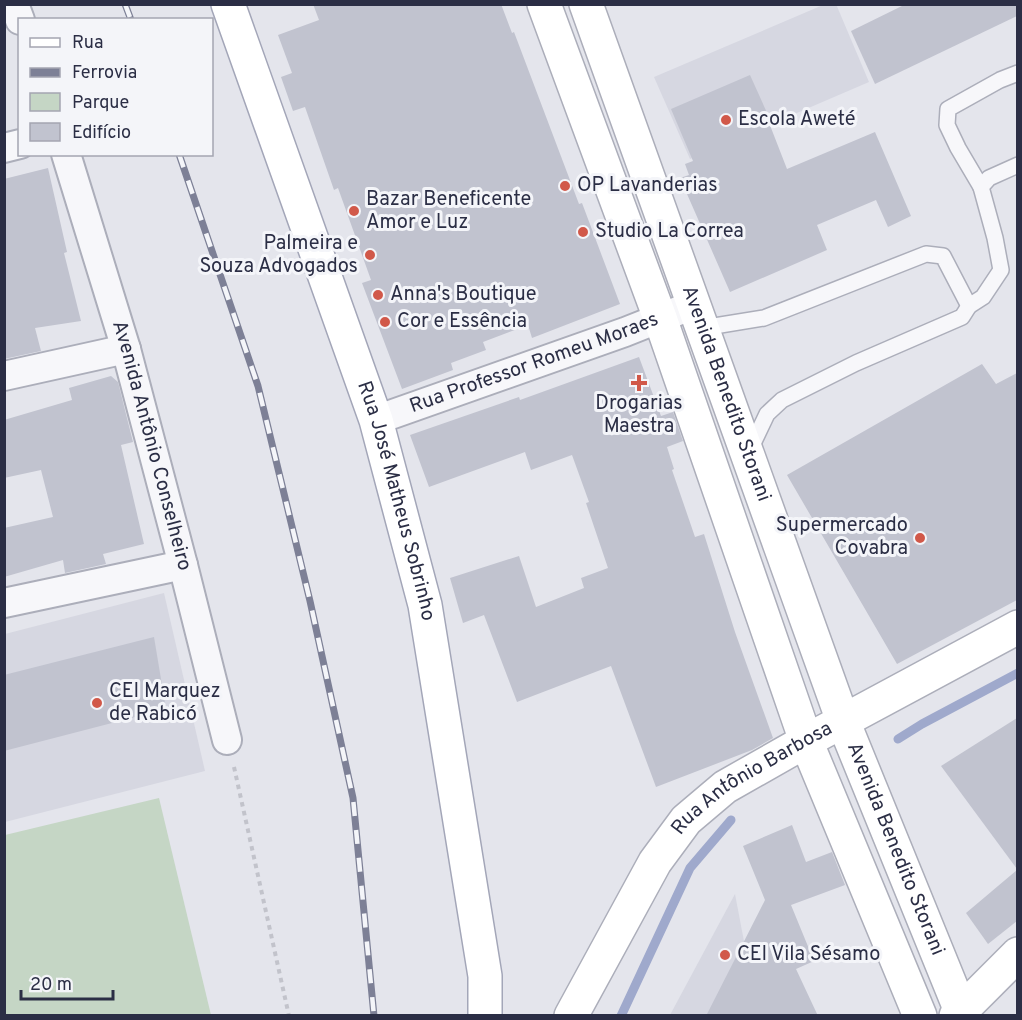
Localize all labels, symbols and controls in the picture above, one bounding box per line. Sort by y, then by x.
legend [18,18,213,156]
text: Rua [72,32,103,55]
text: Ferrovia [72,62,137,85]
text: Parque [72,92,129,115]
place label: Escola Aweté [738,107,856,133]
marker: Escola Aweté [719,113,733,127]
text: Edifício [72,122,131,145]
place label: OP Lavanderias [577,173,718,199]
marker: OP Lavanderias [558,179,572,193]
place label: Bazar Beneficente Amor e Luz [366,187,531,236]
marker: Bazar Beneficente Amor e Luz [347,204,361,218]
place label: Studio La Correa [595,219,744,245]
marker: Studio La Correa [576,225,590,239]
place label: Palmeira e Souza Advogados [199,231,358,280]
marker: Palmeira e Souza Advogados [363,248,377,262]
place label: Anna's Boutique [390,282,536,308]
street label: Avenida Benedito Storani [675,282,776,505]
marker: Anna's Boutique [371,288,385,302]
street label: Rua Professor Romeu Moraes [406,307,663,420]
place label: Cor e Essência [397,309,527,335]
marker: Cor e Essência [378,315,392,329]
street label: Avenida Antônio Conselheiro [105,318,197,574]
marker: Drogarias Maestra [632,376,646,390]
street label: Rua José Matheus Sobrinho [350,378,440,623]
place label: Drogarias Maestra [595,391,683,440]
place label: Supermercado Covabra [776,513,908,562]
marker: Supermercado Covabra [913,531,927,545]
place label: CEI Marquez de Rabicó [109,679,221,728]
marker: CEI Marquez de Rabicó [90,696,104,710]
street label: Rua Antônio Barbosa [666,716,837,840]
street label: Avenida Benedito Storani [840,739,950,960]
place label: CEI Vila Sésamo [737,942,881,968]
marker: CEI Vila Sésamo [718,948,732,962]
scale bar [21,963,112,1001]
text: 20 m [30,974,72,997]

